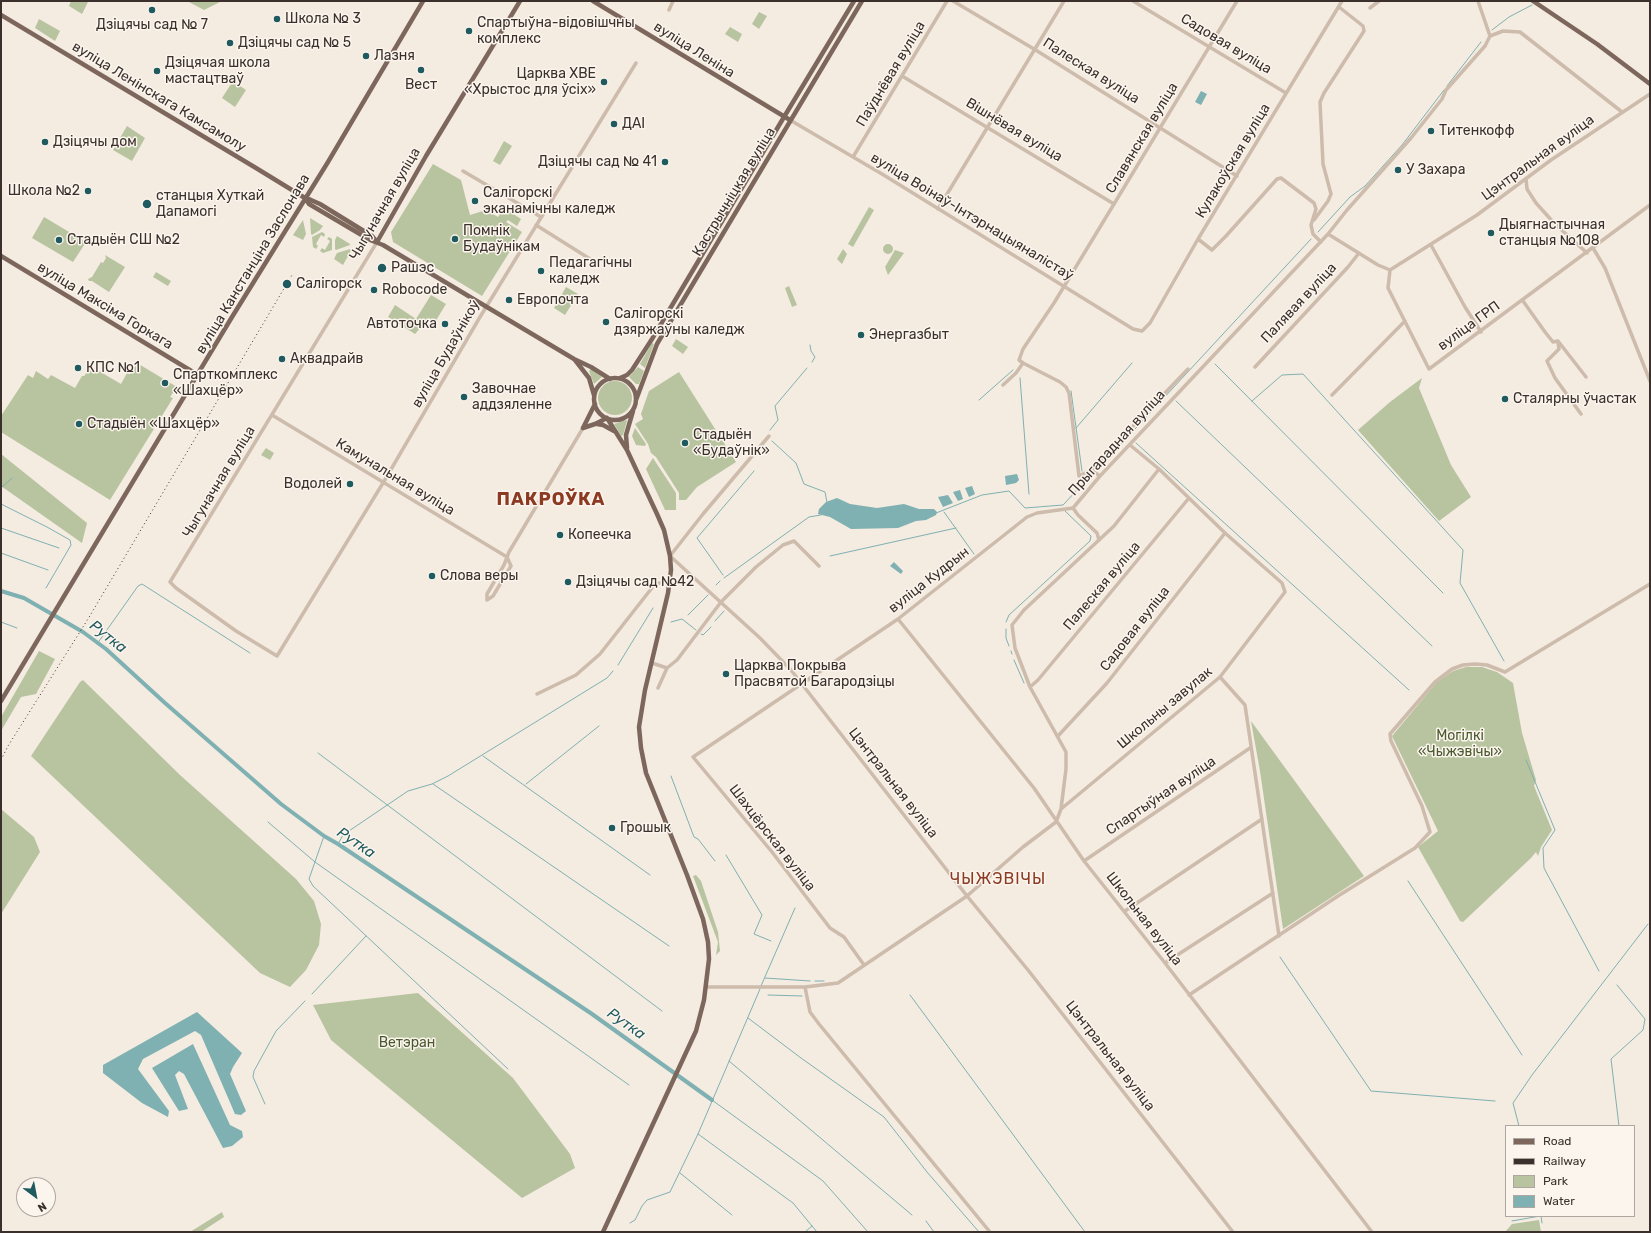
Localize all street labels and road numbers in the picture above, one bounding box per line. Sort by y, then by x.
street label: Садовая вуліца [1177,10,1275,78]
street label: вуліца Леніна [650,18,738,82]
street label: Паўднёвая вуліца [853,18,929,130]
street label: Палеская вуліца [1040,35,1142,107]
street label: вуліца Ленінскага Камсамолу [69,38,249,156]
street label: Славянская вуліца [1102,80,1182,196]
street label: Вішнёвая вуліца [963,95,1065,165]
street label: Кулакоўская вуліца [1192,101,1274,221]
street label: Цэнтральная вуліца [1478,111,1598,205]
street label: Кастрычніцкая вуліца [689,125,779,259]
street label: Чыгуначная вуліца [346,145,424,263]
street label: вуліца Воінаў-Інтэрнацыяналістаў [868,150,1076,284]
street label: вуліца Канстанціна Заслонава [193,171,313,357]
street label: вуліца Максіма Горкага [34,259,176,353]
street label: Палявая вуліца [1258,260,1340,346]
street label: вуліца Будаўнікоў [408,297,484,411]
street label: вуліца ГРП [1435,298,1503,354]
street label: Прыгарадная вуліца [1065,387,1169,499]
street label: Чыгуначная вуліца [179,423,259,541]
street label: Камунальная вуліца [333,435,457,519]
street label: Палеская вуліца [1060,538,1144,634]
street label: вуліца Кудрын [885,543,973,617]
street label: Садовая вуліца [1097,583,1173,675]
street label: Школьны завулак [1114,663,1216,753]
street label: Цэнтральная вуліца [845,725,941,841]
street label: Спартыўная вуліца [1103,753,1219,839]
street label: Шахцёрская вуліца [725,781,819,895]
street label: Школьная вуліца [1102,869,1186,969]
street label: Цэнтральная вуліца [1062,998,1158,1114]

